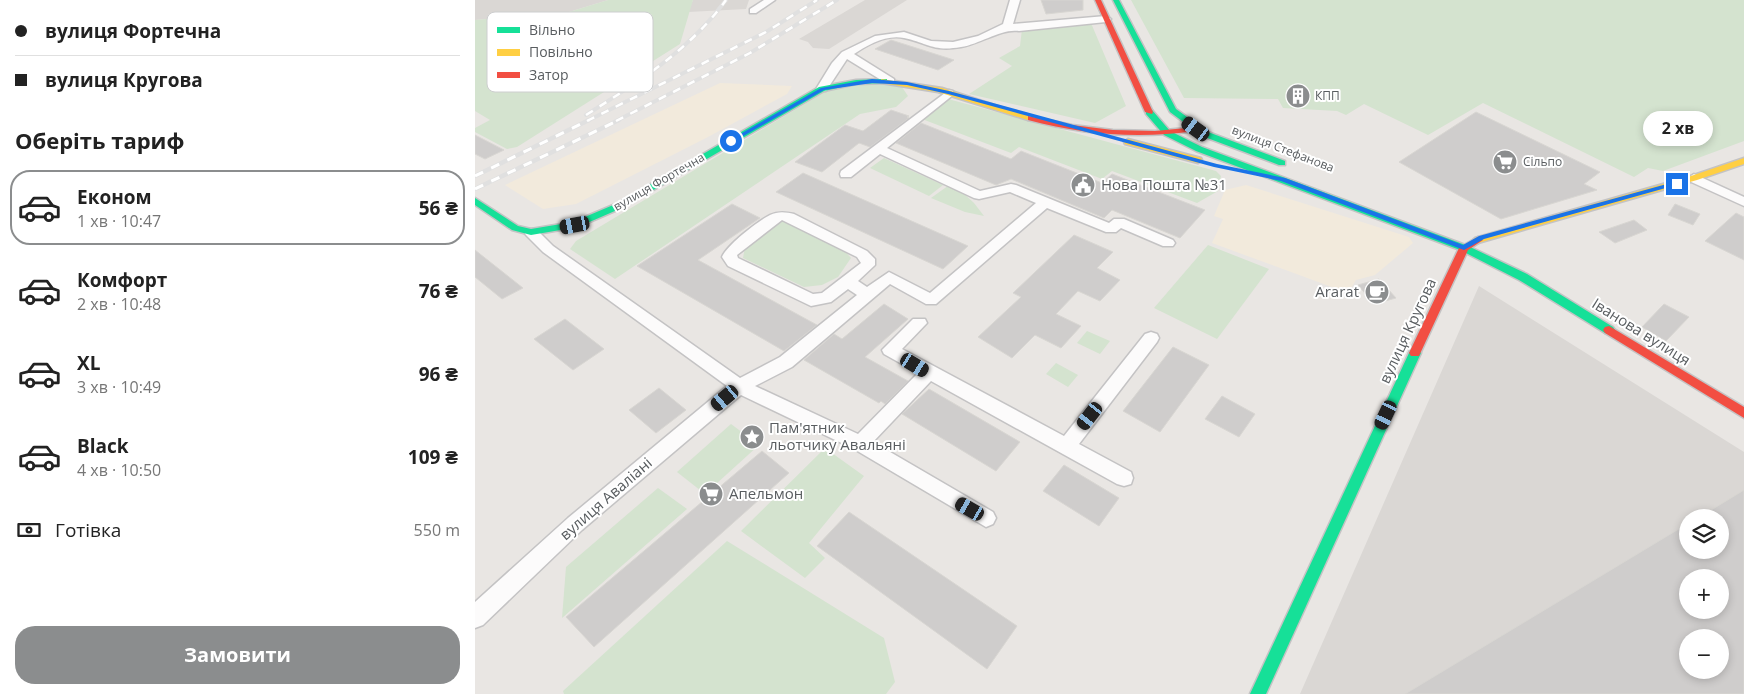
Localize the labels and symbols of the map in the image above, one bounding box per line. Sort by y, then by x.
legend [487,12,653,92]
text: Вільно [529,20,575,39]
text: Повільно [529,42,593,61]
text: Затор [529,65,569,84]
building icon: КПП [1285,83,1311,109]
place label: КПП [1315,87,1340,104]
callout: 2 хв [1642,111,1712,146]
car [1179,114,1212,144]
street label: вулиця Стефанова [1230,121,1337,176]
route start [720,130,742,152]
street label: вулиця Фортечна [610,149,707,215]
supermarket icon: Сільпо [1492,149,1518,175]
place label: Сільпо [1523,153,1562,170]
public building icon: Нова Пошта №31 [1070,172,1096,198]
route end [1666,173,1688,195]
place label: Нова Пошта №31 [1101,174,1227,194]
car [558,215,591,235]
street label: вулиця Кругова [1374,275,1440,387]
cafe icon: Ararat [1364,279,1390,305]
place label: Ararat [1315,281,1359,301]
street label: Іванова вулиця [1589,293,1695,369]
car [898,351,931,379]
car [708,383,741,413]
car [1372,398,1399,432]
car [1074,400,1105,432]
place label: Пам'ятник льотчику Авальяні [769,417,906,454]
place icon: Пам'ятник льотчику Авальяні [739,424,765,450]
street label: вулиця Аваліані [555,453,656,544]
supermarket icon: Апельмон [698,481,724,507]
place label: Апельмон [729,483,803,503]
car [953,495,986,523]

